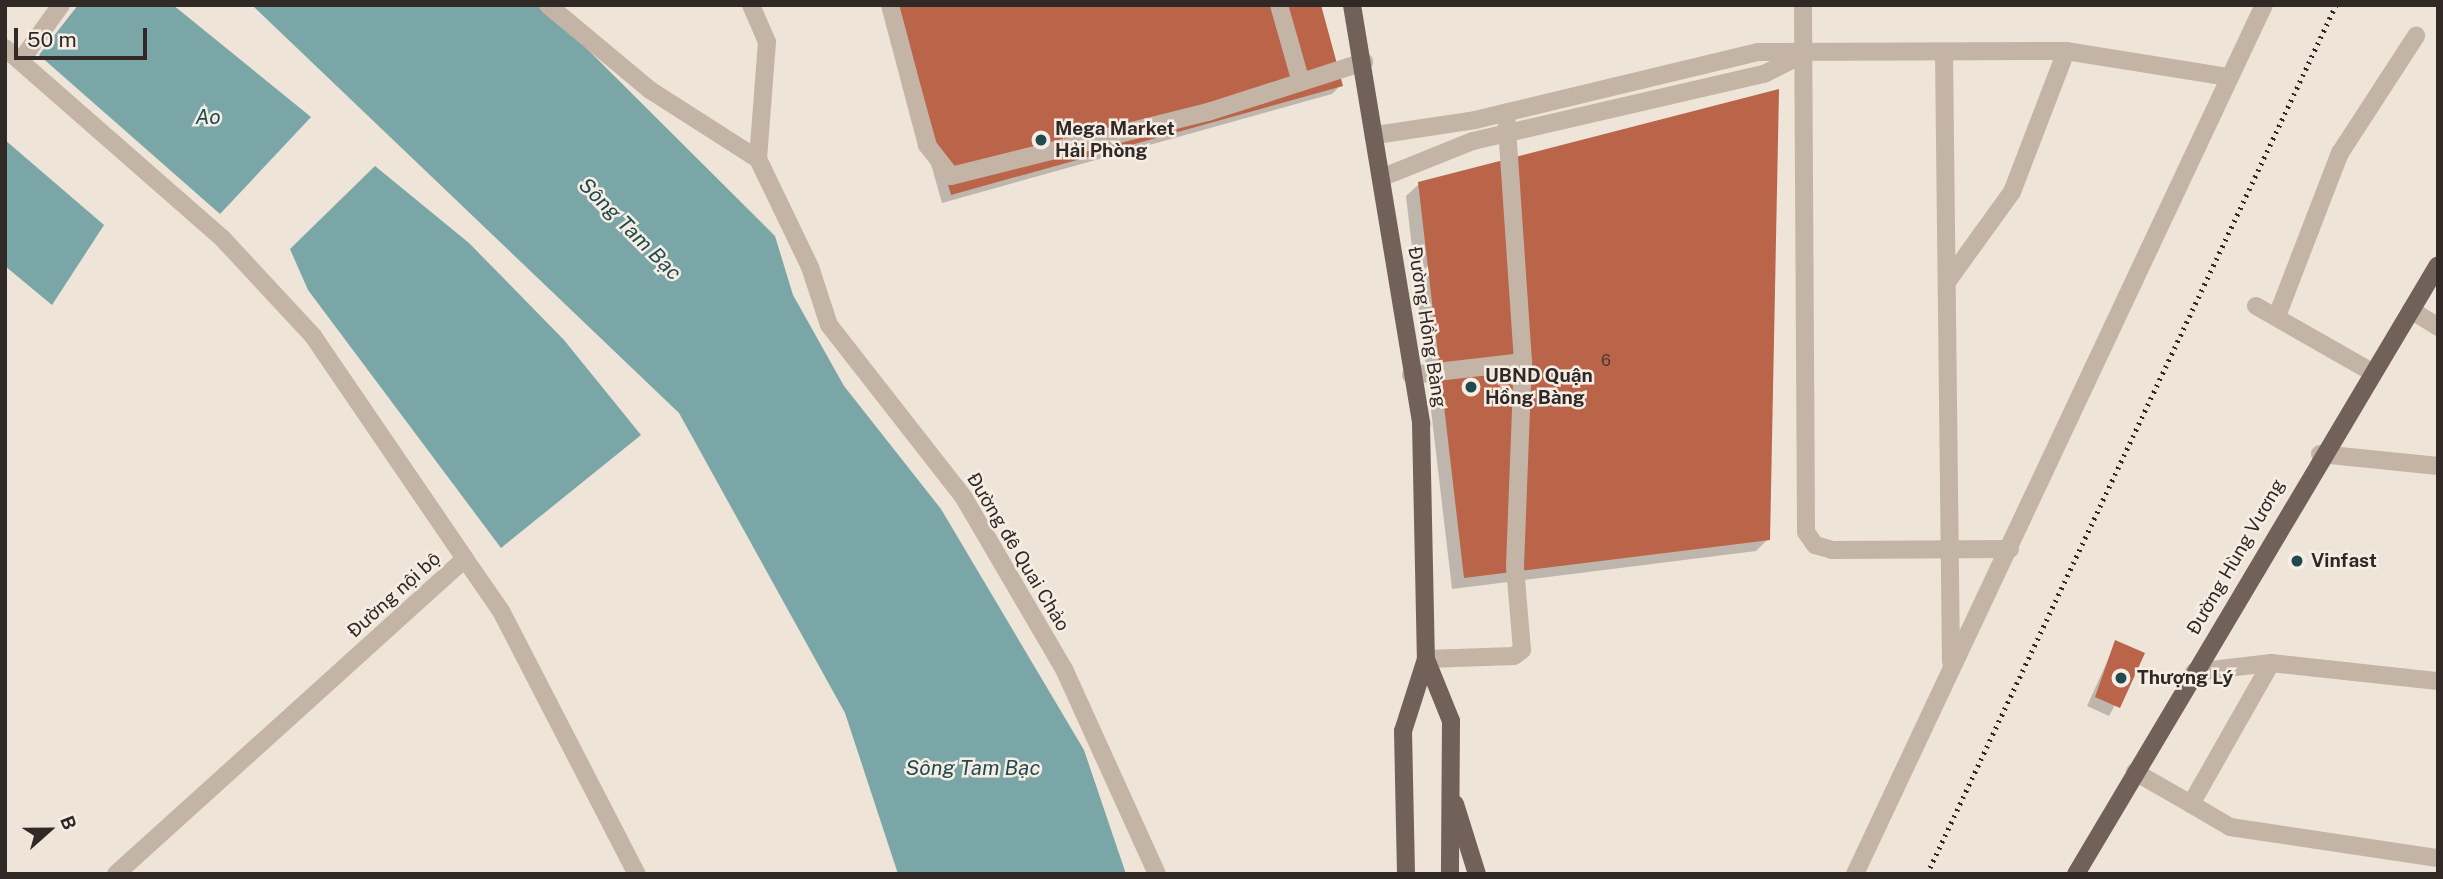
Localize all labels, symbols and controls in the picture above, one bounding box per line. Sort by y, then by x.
scale bar [18,14,150,58]
text: 50 m [27,27,77,52]
water label: Ao [195,104,221,130]
place label: Mega Market Hải Phòng [1055,118,1175,162]
marker: Mega Market Hải Phòng [1033,132,1049,148]
water label: Sông Tam Bạc [573,172,687,286]
street label: Đường Hồng Bàng [1403,245,1451,409]
house number: 6 [1601,351,1611,371]
place label: UBND Quận Hồng Bàng [1485,365,1593,409]
marker: UBND Quận Hồng Bàng [1463,379,1479,395]
street label: Đường đê Quai Chảo [962,469,1074,635]
street label: Đường Hùng Vương [2182,475,2290,639]
street label: Đường nội bộ [343,547,445,643]
place label: Vinfast [2311,550,2377,572]
marker: Vinfast [2289,553,2305,569]
place label: Thượng Lý [2137,667,2233,689]
marker: Thượng Lý [2111,668,2131,688]
water label: Sông Tam Bạc [906,755,1040,781]
north arrow [14,795,84,865]
text: B [56,812,81,832]

